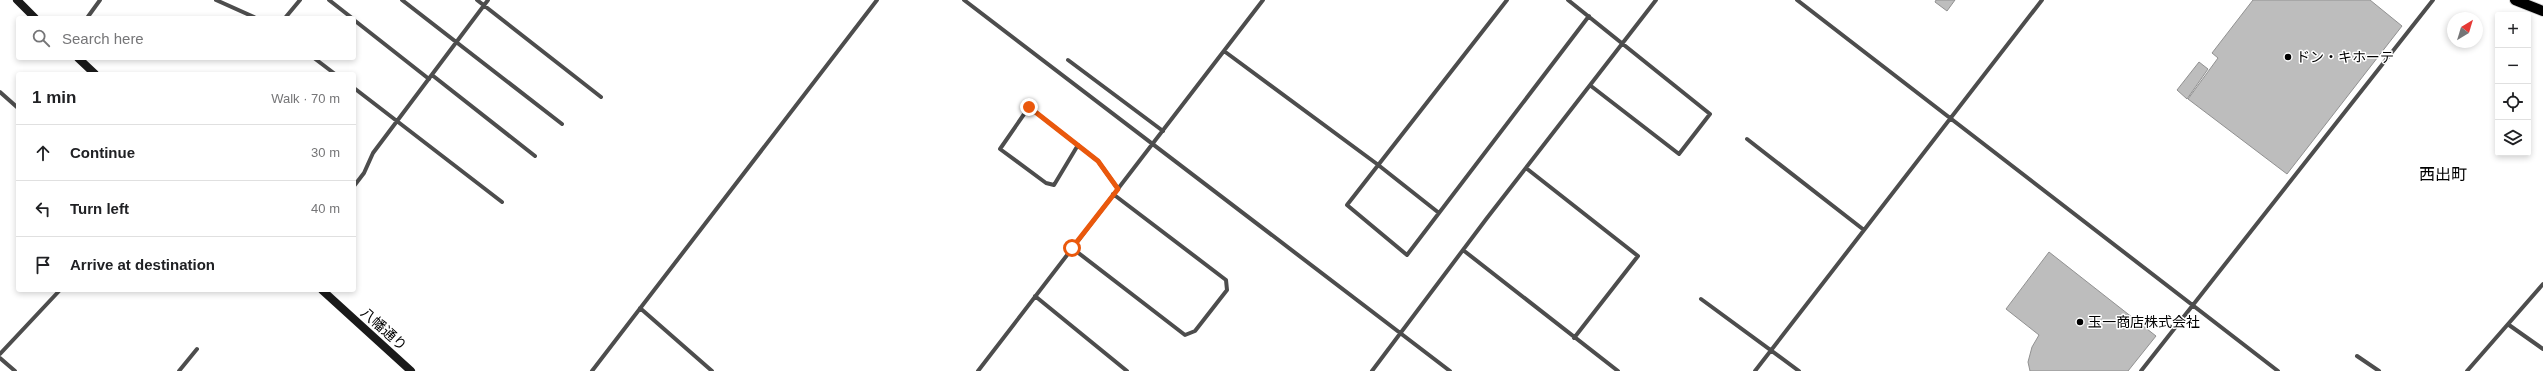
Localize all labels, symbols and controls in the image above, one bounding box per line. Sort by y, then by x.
north arrow [2447,12,2483,48]
map controls [2495,12,2531,156]
button: + [2495,12,2531,48]
search box [16,16,356,60]
icon: search [30,27,52,49]
text: Search here [62,30,144,47]
button: − [2495,48,2531,84]
place label: ドン・キホーテ [2296,49,2394,65]
marker: ドン・キホーテ [2283,52,2293,62]
button: locate [2495,84,2531,120]
text: 1 min [32,88,76,107]
text: Walk · 70 m [271,91,340,106]
route end [1020,98,1038,116]
button: layers [2495,120,2531,156]
icon: ahead [32,142,54,164]
text: Continue [70,144,135,161]
text: 30 m [311,145,340,160]
district label: 西出町 [2419,166,2467,183]
icon: left [32,198,54,220]
text: Turn left [70,200,129,217]
text: 40 m [311,201,340,216]
route start [1063,239,1081,257]
icon: arrive [32,254,54,276]
text: Arrive at destination [70,256,215,273]
street label: 八幡通り [358,304,410,354]
place label: 玉一商店株式会社 [2088,314,2200,330]
marker: 玉一商店株式会社 [2075,317,2085,327]

